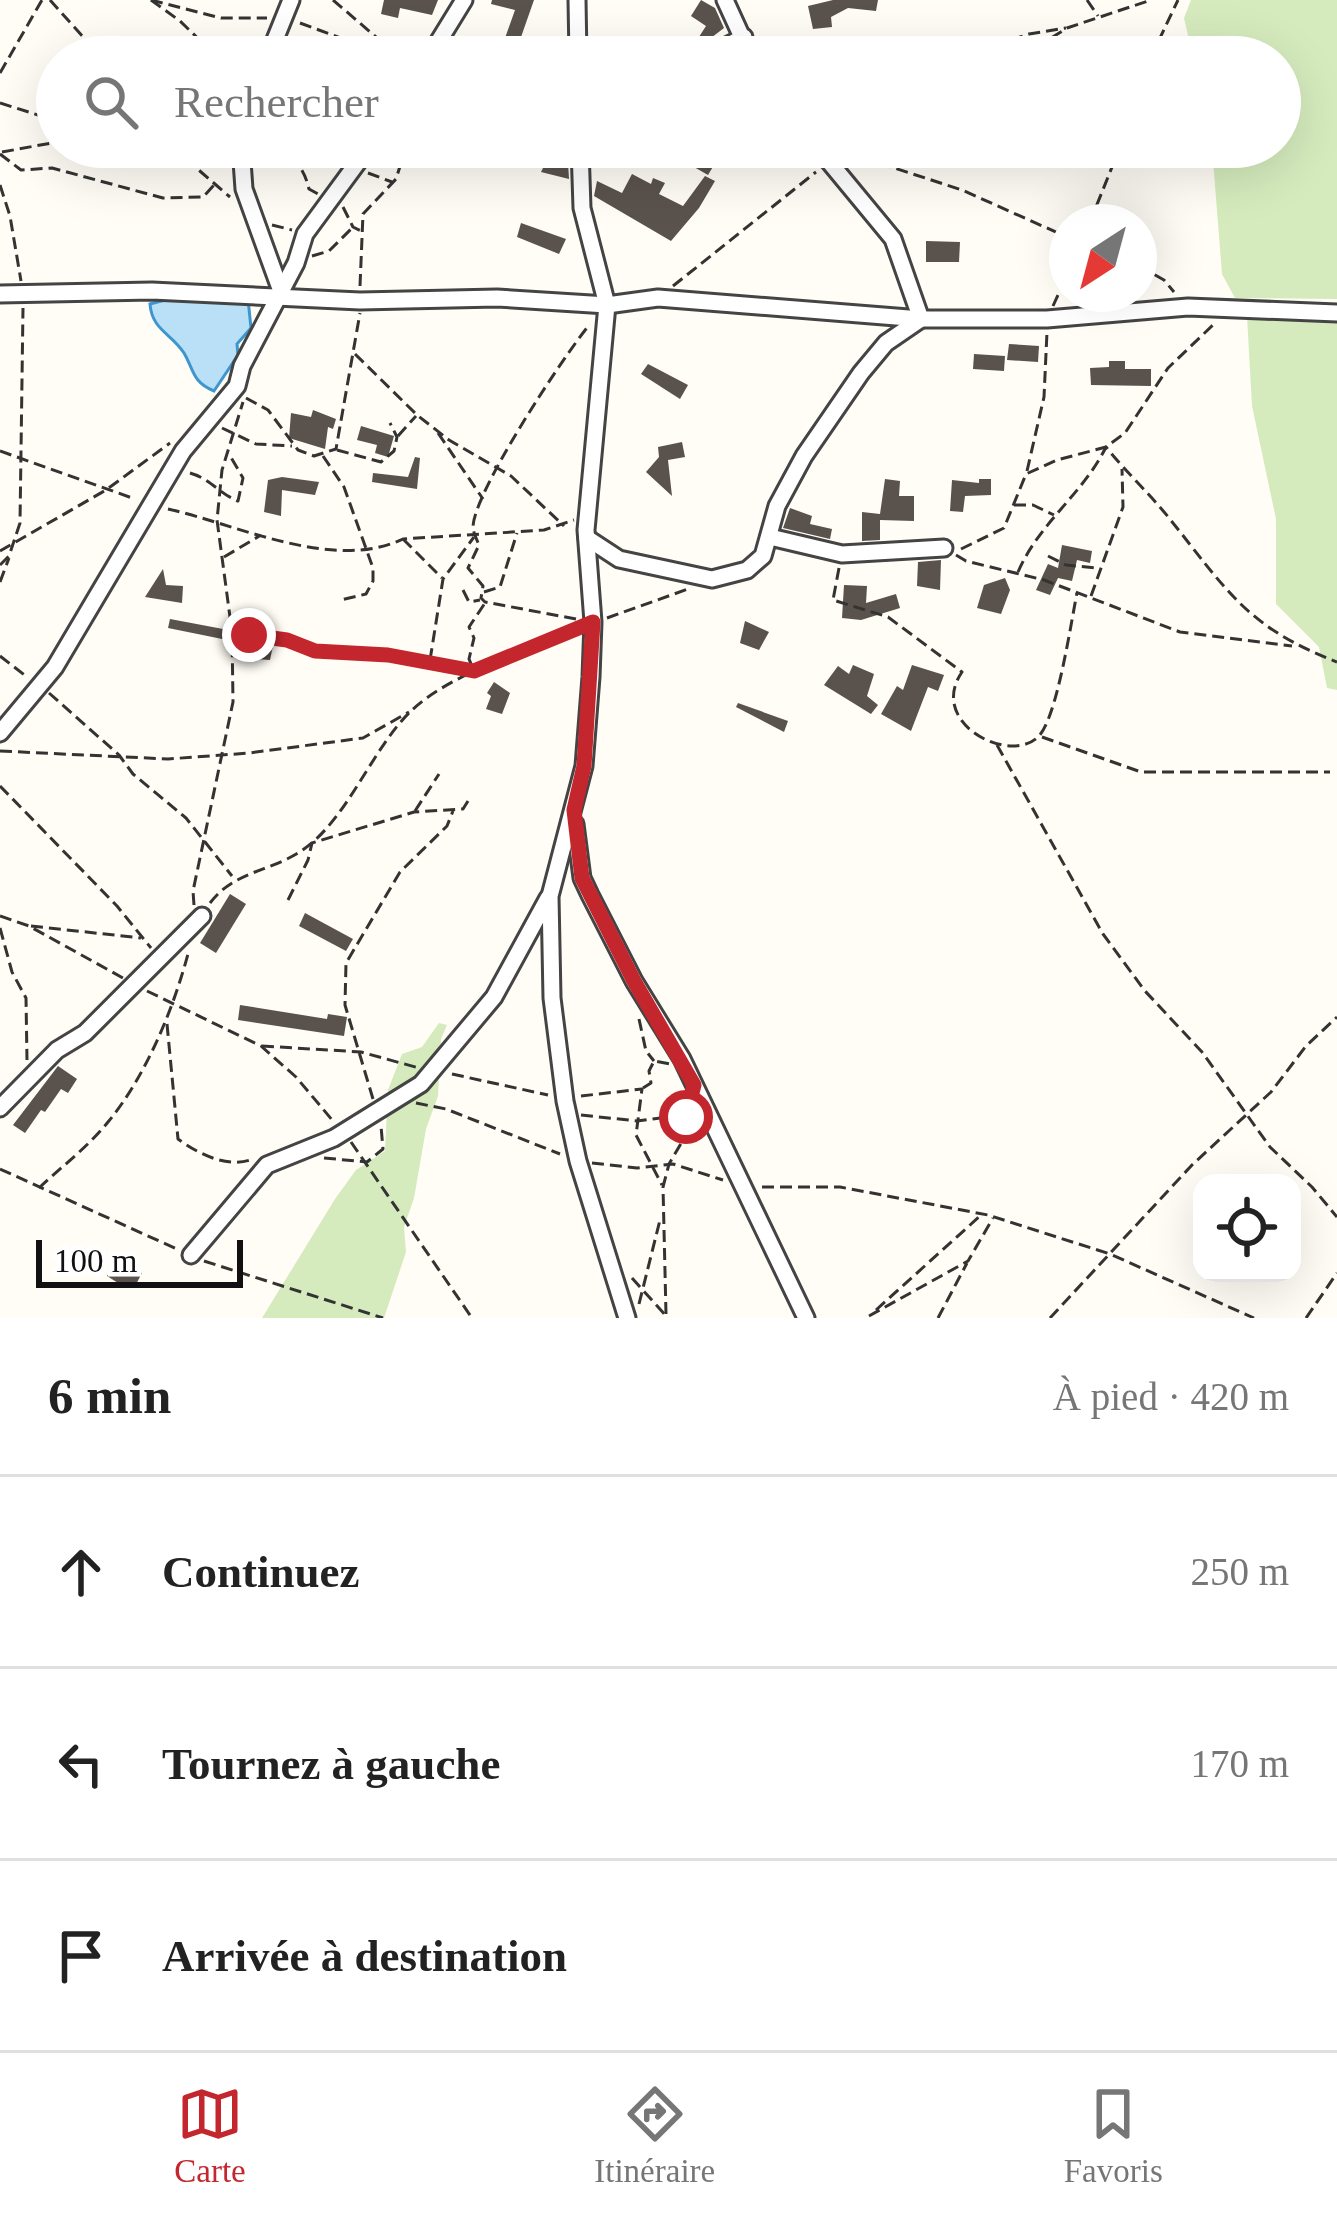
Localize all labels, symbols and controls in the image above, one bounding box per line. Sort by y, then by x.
search box [36,36,1301,168]
icon: search [78,69,144,135]
text: Rechercher [174,77,379,127]
north arrow [1049,204,1157,312]
route end [222,608,276,662]
route start [659,1090,713,1144]
map controls [1193,1174,1301,1282]
button: locate [1193,1174,1301,1282]
scale bar [36,1234,243,1287]
text: 100 m [54,1243,137,1279]
text: 6 min [48,1368,171,1424]
text: À pied · 420 m [1053,1375,1289,1418]
icon: ahead [48,1539,114,1605]
text: Continuez [162,1547,360,1597]
text: 250 m [1190,1550,1289,1593]
icon: left [48,1731,114,1797]
text: Tournez à gauche [162,1739,500,1789]
text: 170 m [1190,1742,1289,1785]
icon: arrive [48,1923,114,1989]
text: Arrivée à destination [162,1931,567,1981]
tab: Carte [174,2081,246,2190]
tab: Itinéraire [594,2081,715,2190]
tab: Favoris [1064,2081,1163,2190]

